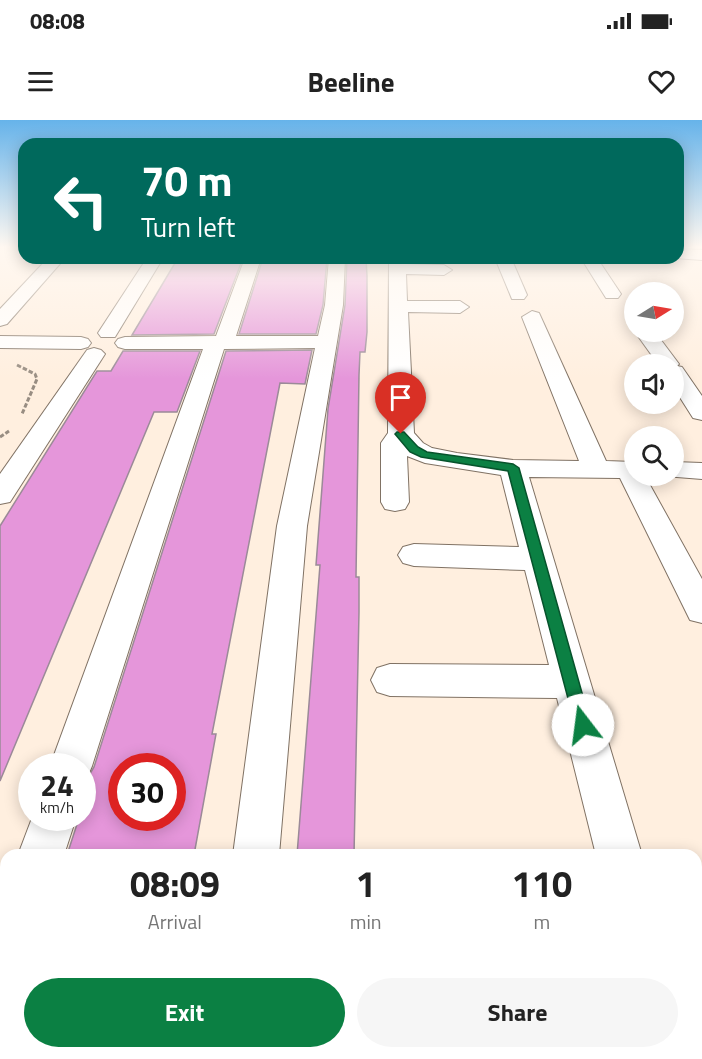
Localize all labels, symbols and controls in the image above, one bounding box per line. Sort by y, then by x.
text: 08:08 [30,4,85,38]
text: Beeline [308,61,394,102]
icon: menu [24,65,57,98]
icon: heart [645,65,678,98]
text: 70 m [141,148,233,212]
icon: left [42,162,120,240]
text: Turn left [141,206,235,247]
north arrow [624,282,684,342]
map controls [624,282,684,486]
button: sound [624,354,684,414]
pin [375,372,426,434]
icon: arrive [384,381,417,414]
button: search [624,426,684,486]
position arrow [551,693,615,757]
speed limit sign: 30 [108,753,186,831]
text: 24 [40,762,74,808]
text: km/h [40,796,74,819]
text: 08:09 [130,856,220,911]
text: 1 [356,856,376,911]
text: 110 [512,856,572,911]
text: Arrival [148,906,202,937]
text: min [350,906,382,937]
text: m [533,906,550,937]
button: Exit [24,978,345,1047]
button: Share [357,978,678,1047]

